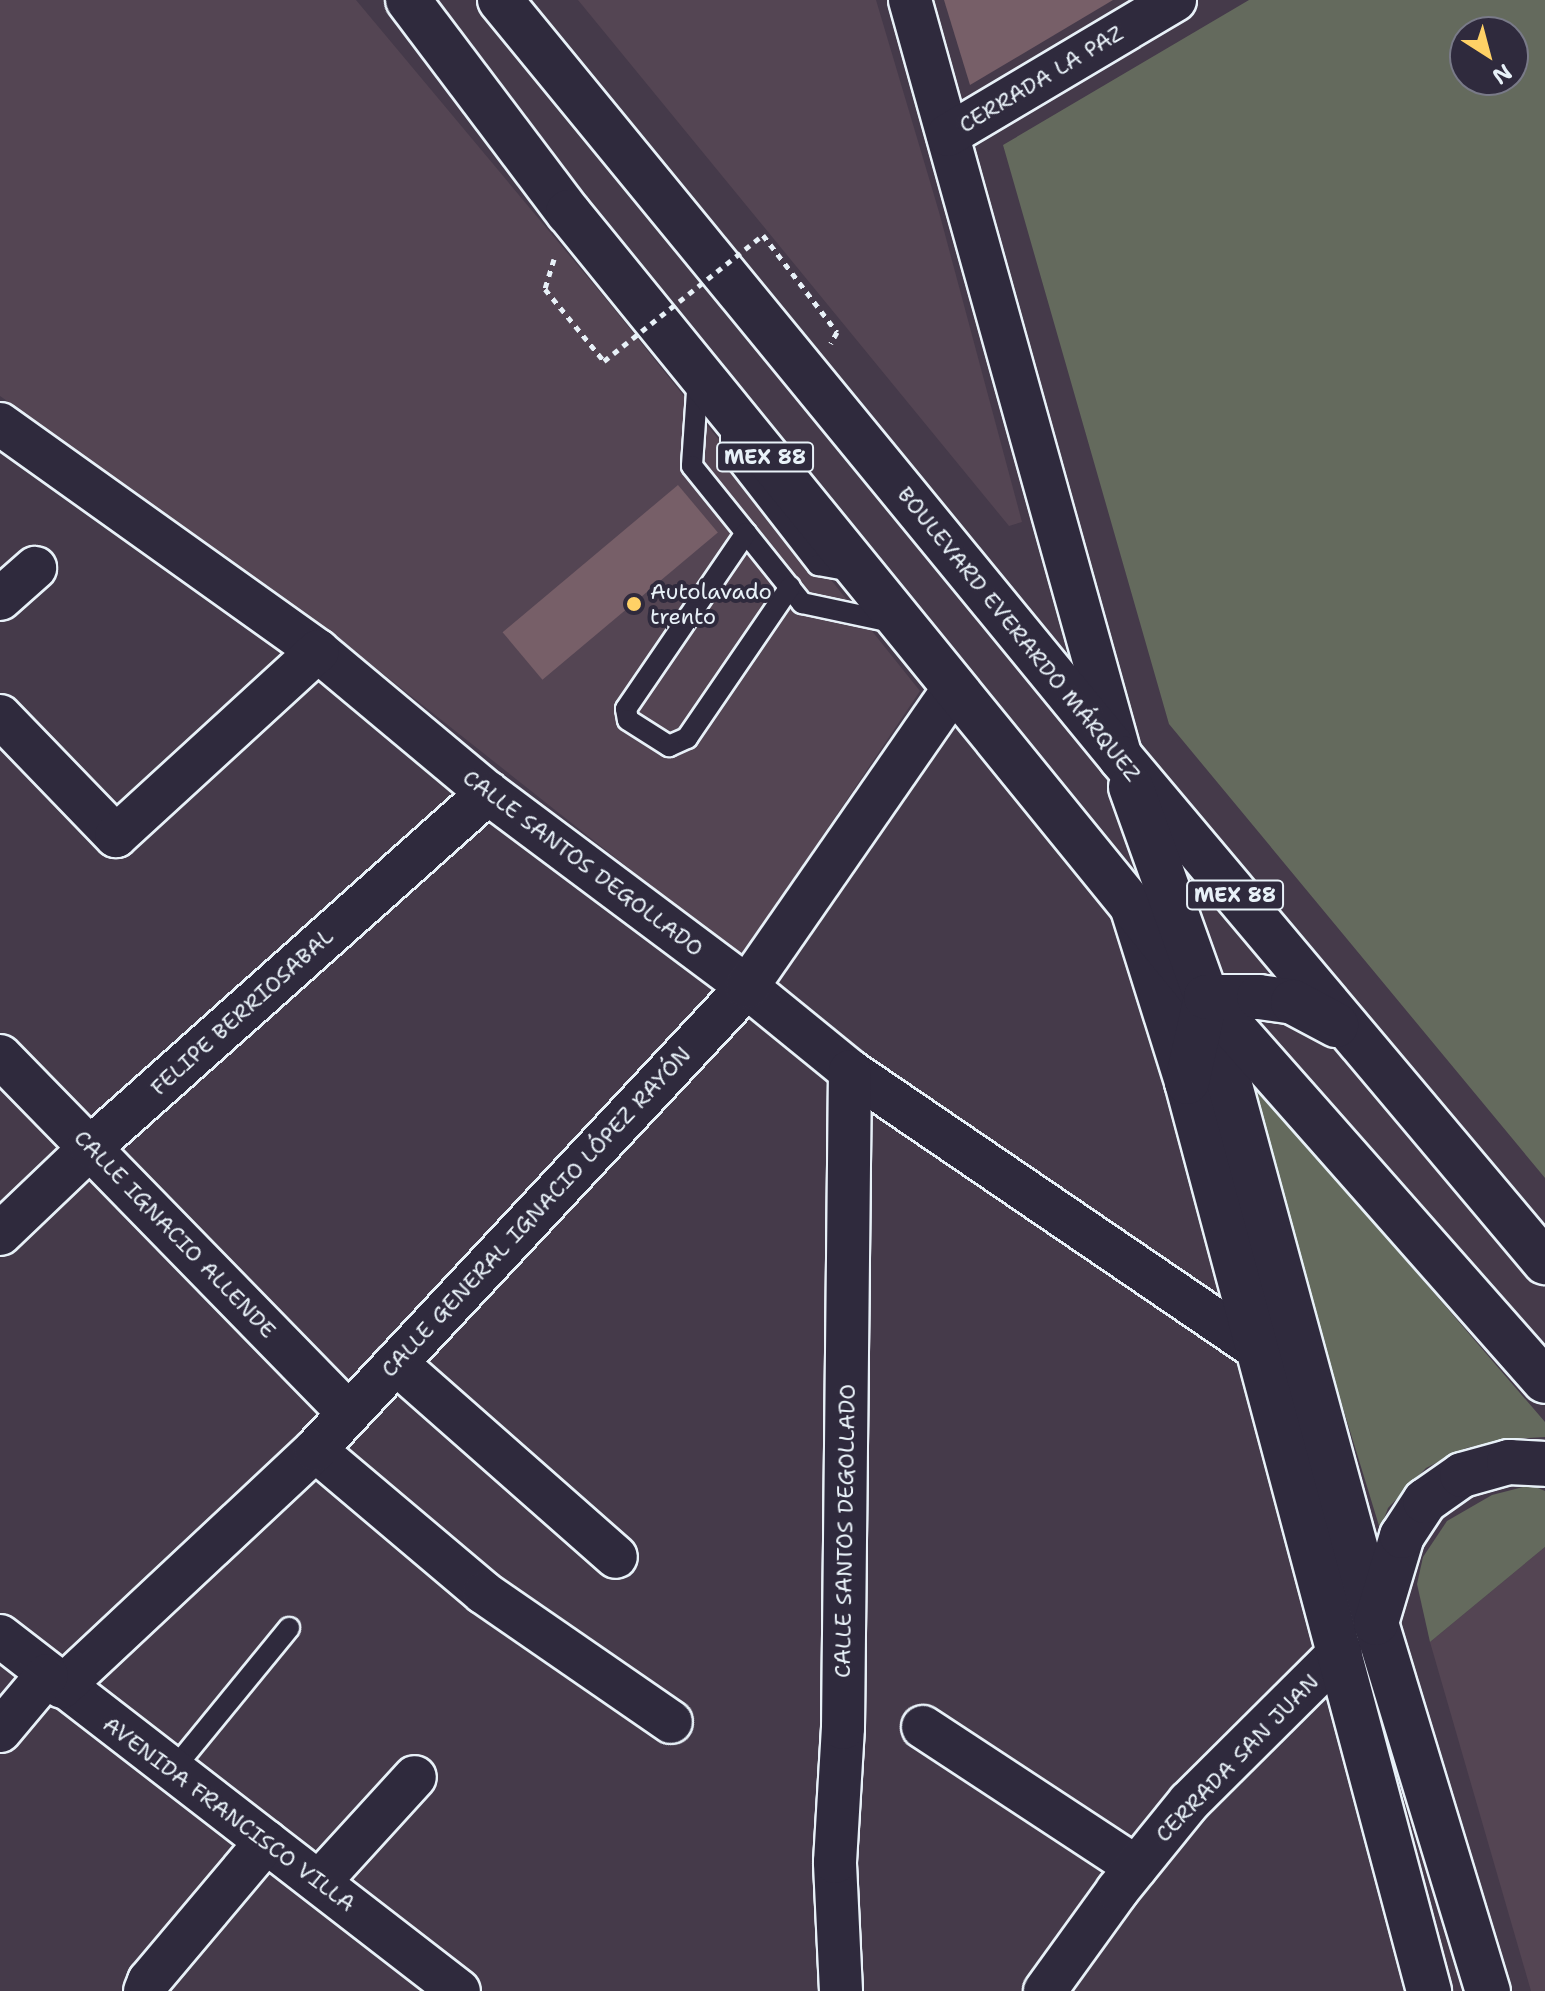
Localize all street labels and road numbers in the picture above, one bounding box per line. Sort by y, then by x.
street label: CERRADA LA PAZ [954,20,1128,138]
road number: MEX 88 [715,441,815,473]
street label: BOULEVARD EVERARDO MÁRQUEZ [892,481,1146,787]
street label: CALLE SANTOS DEGOLLADO [458,764,708,962]
road number: MEX 88 [1185,879,1285,911]
street label: FELIPE BERRIOSABAL [145,923,339,1101]
street label: CALLE GENERAL IGNACIO LÓPEZ RAYÓN [376,1041,696,1383]
street label: CALLE IGNACIO ALLENDE [69,1124,281,1344]
street label: CALLE SANTOS DEGOLLADO [829,1384,861,1678]
street label: CERRADA SAN JUAN [1150,1668,1324,1848]
street label: AVENIDA FRANCISCO VILLA [98,1711,360,1917]

